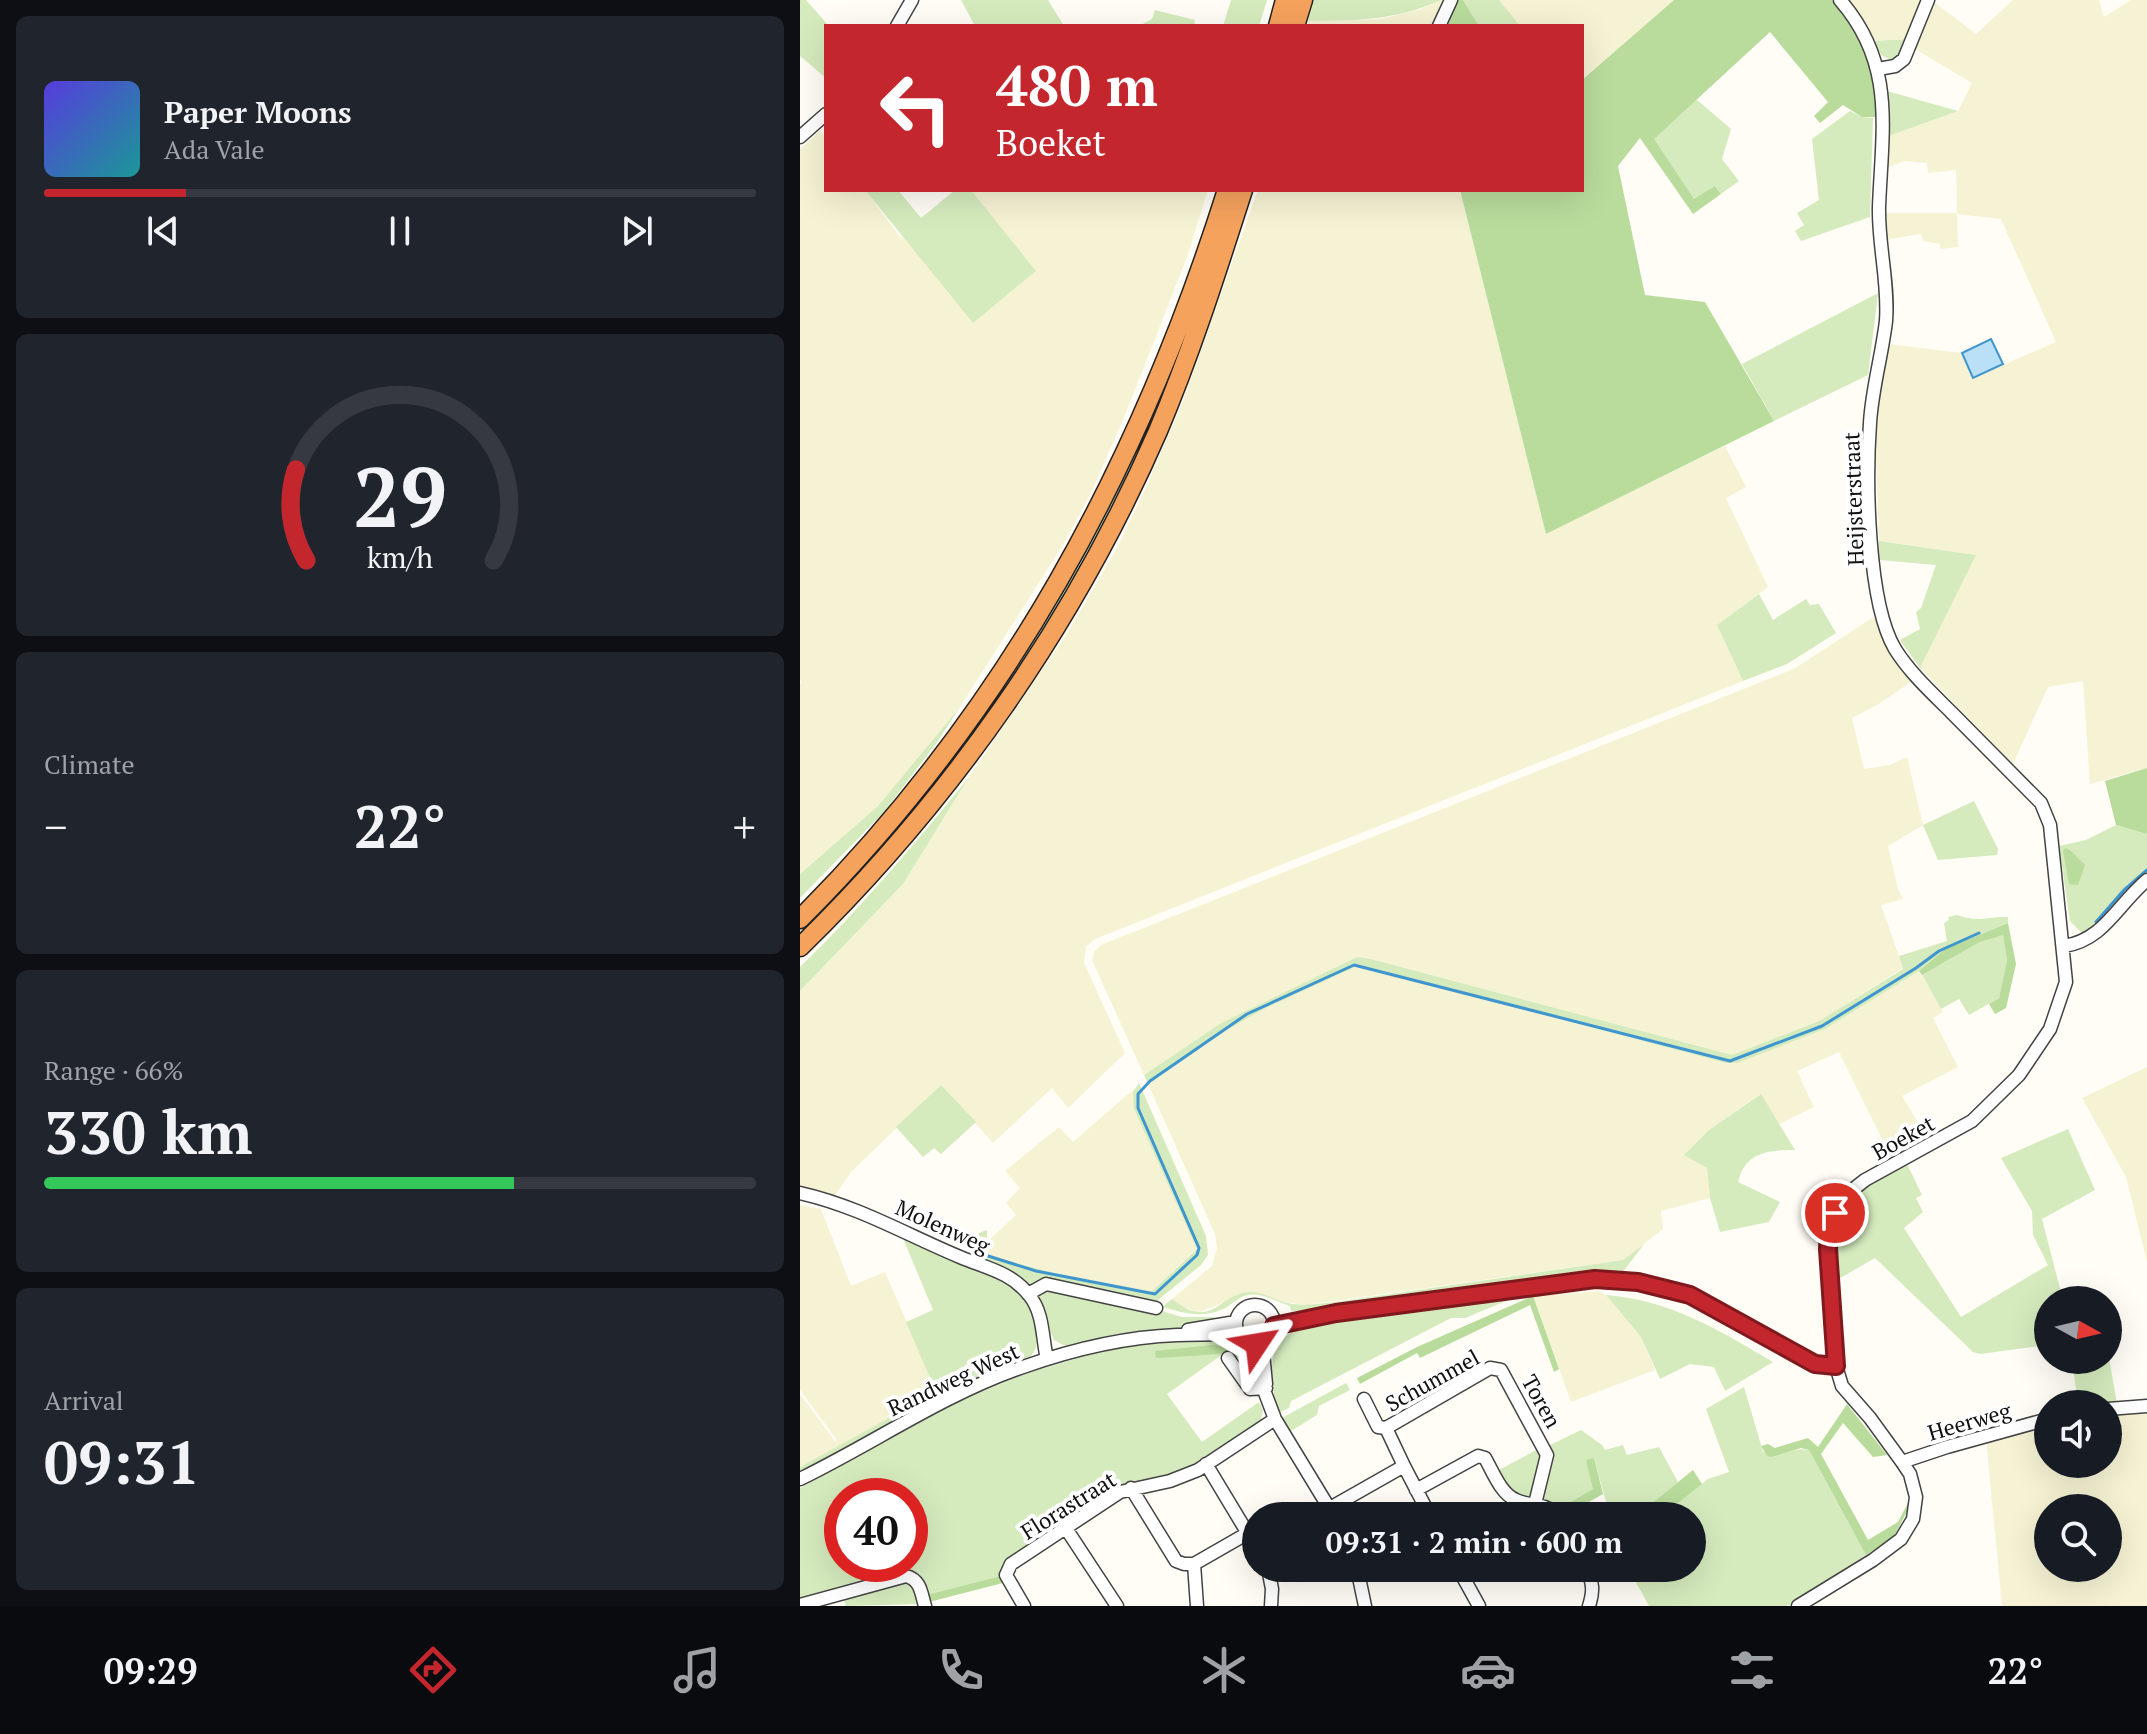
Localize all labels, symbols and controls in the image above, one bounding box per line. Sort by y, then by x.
text: 480 m [996,48,1158,122]
icon: left [864,56,968,160]
text: Paper Moons [164,92,352,132]
text: Boeket [996,119,1106,166]
text: Ada Vale [164,132,265,166]
icon: previous [141,209,185,253]
icon: pause [378,209,422,253]
icon: next [615,209,659,253]
street label: Heijsterstraat [1836,432,1870,566]
text: 29 [353,441,447,551]
text: km/h [367,538,433,576]
text: Climate [44,747,135,781]
text: 22° [354,786,446,865]
text: − [44,797,67,856]
text: + [733,797,756,856]
text: Range · 66% [44,1053,183,1087]
text: 330 km [44,1092,252,1171]
street label: Boeket [1867,1108,1939,1166]
pin [1801,1179,1869,1247]
icon: arrive [1813,1191,1857,1235]
street label: Molenweg [891,1192,995,1260]
north arrow [2034,1286,2122,1374]
map controls [2034,1286,2122,1582]
position arrow [1215,1302,1299,1386]
street label: Randweg West [883,1336,1023,1422]
street label: Schummel [1380,1342,1484,1418]
street label: Toren [1516,1369,1568,1433]
text: Arrival [44,1383,124,1417]
button: sound [2034,1390,2122,1478]
street label: Heerweg [1924,1395,2014,1447]
text: 09:31 [44,1422,200,1501]
street label: Florastraat [1015,1464,1121,1546]
speed limit sign: 40 [824,1478,928,1582]
button: search [2034,1494,2122,1582]
text: 09:31 · 2 min · 600 m [1326,1522,1622,1562]
icon: directions [405,1642,461,1698]
icon: music [669,1642,725,1698]
icon: phone [933,1642,989,1698]
icon: climate [1196,1642,1252,1698]
icon: car [1460,1642,1516,1698]
icon: filters [1724,1642,1780,1698]
text: 09:29 [104,1647,198,1694]
text: 22° [1987,1647,2043,1694]

